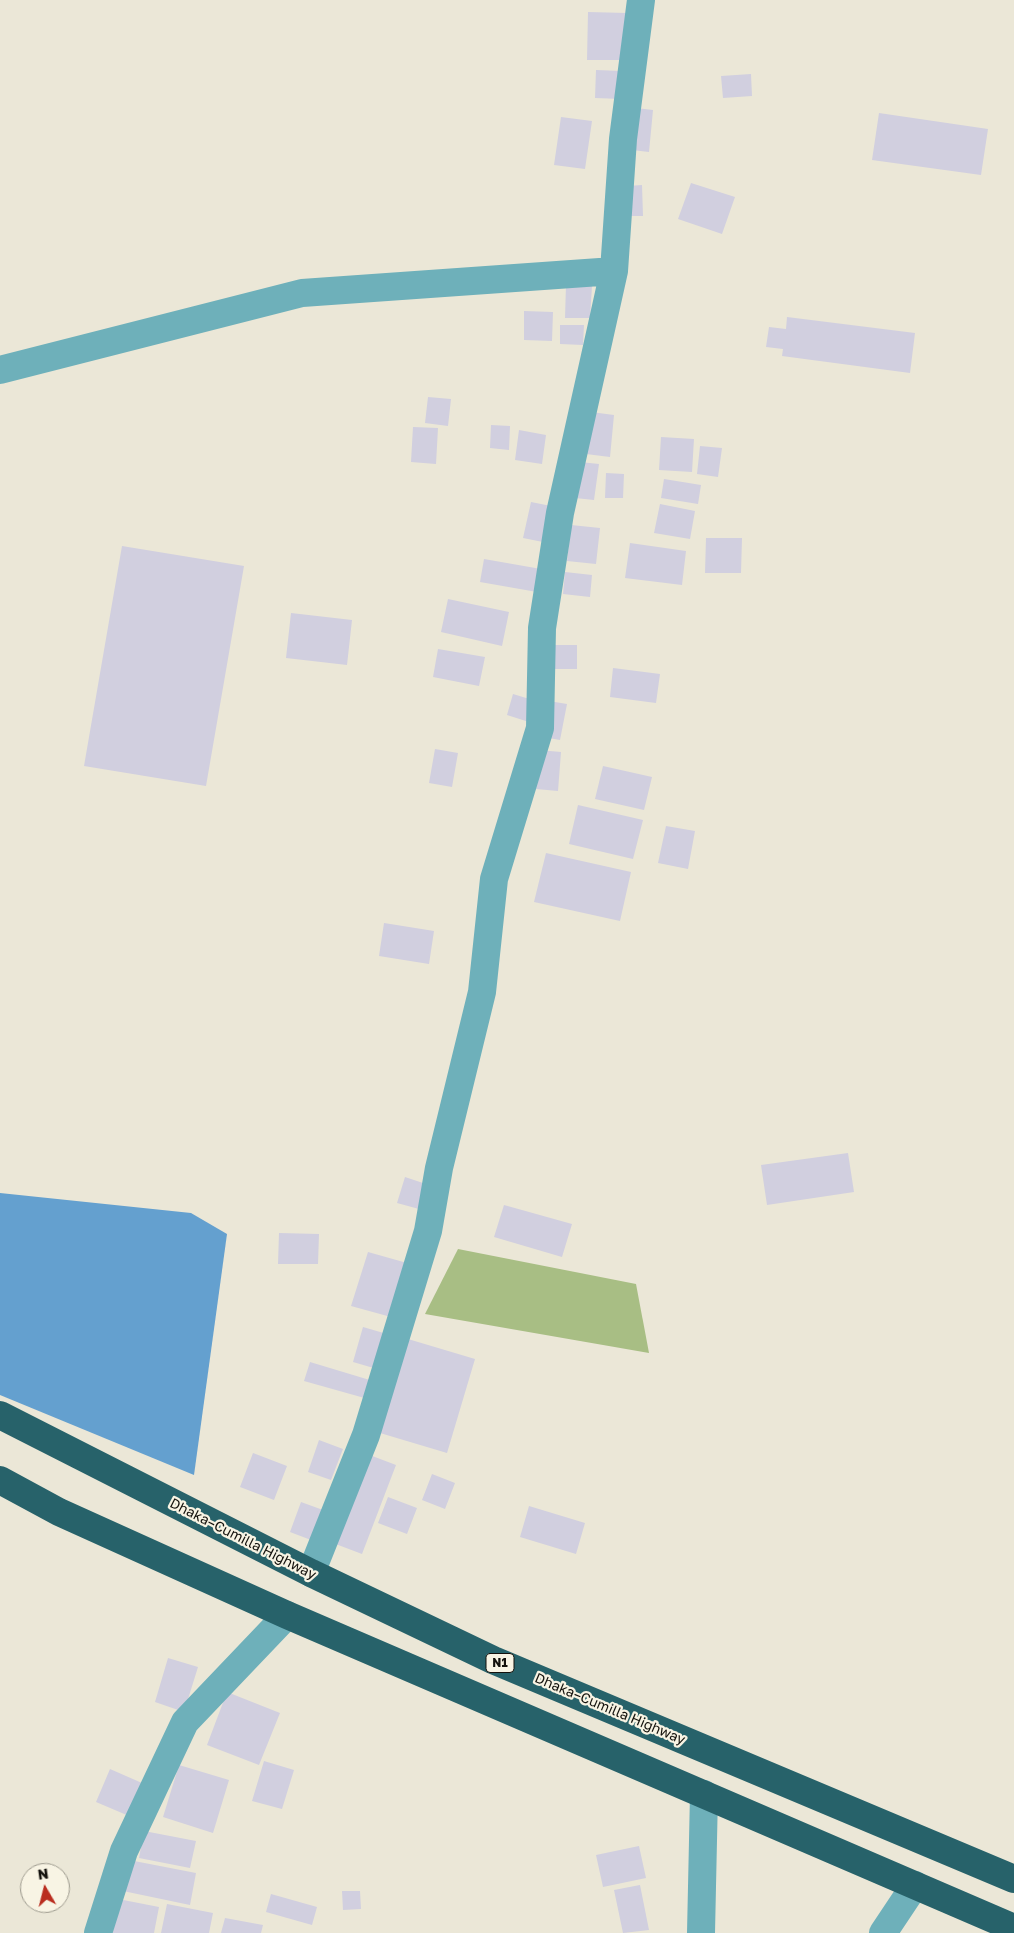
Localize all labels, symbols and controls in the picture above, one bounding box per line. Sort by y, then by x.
street label: Dhaka–Cumilla Highway [167,1495,319,1583]
road number: N1 [486,1654,514,1672]
street label: Dhaka–Cumilla Highway [532,1670,688,1748]
north arrow [20,1863,70,1913]
text: N [37,1864,49,1883]

